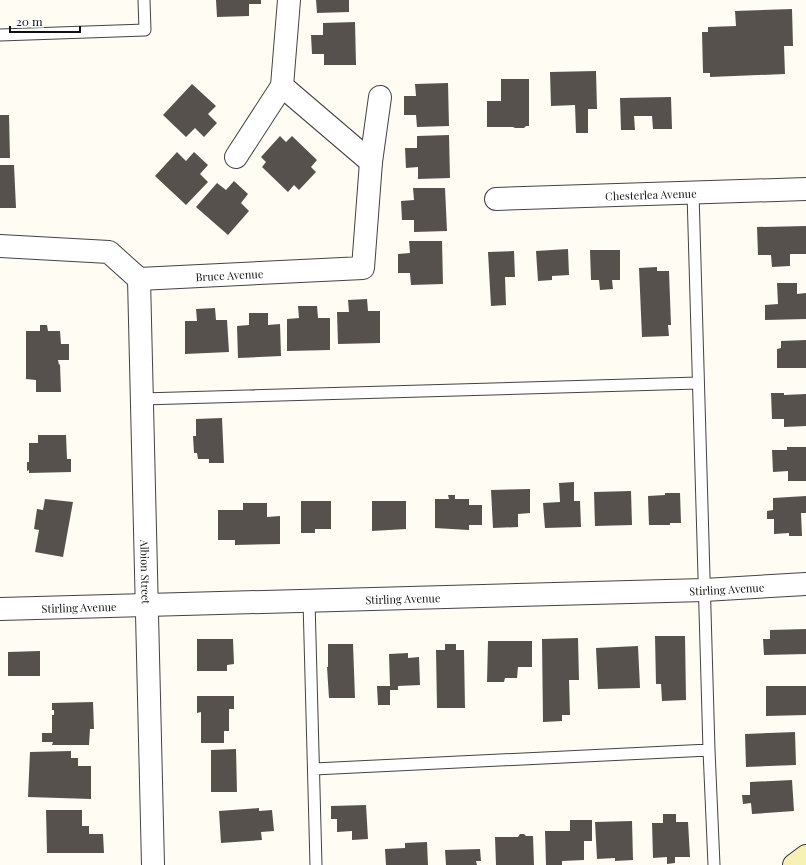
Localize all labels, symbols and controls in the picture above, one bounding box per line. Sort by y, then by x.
scale bar [10,8,80,34]
text: 20 m [16,13,43,29]
street label: Chesterlea Avenue [605,185,697,203]
street label: Bruce Avenue [195,265,264,284]
street label: Albion Street [138,538,154,604]
street label: Stirling Avenue [689,579,765,598]
street label: Stirling Avenue [365,590,441,607]
street label: Stirling Avenue [41,598,117,615]

